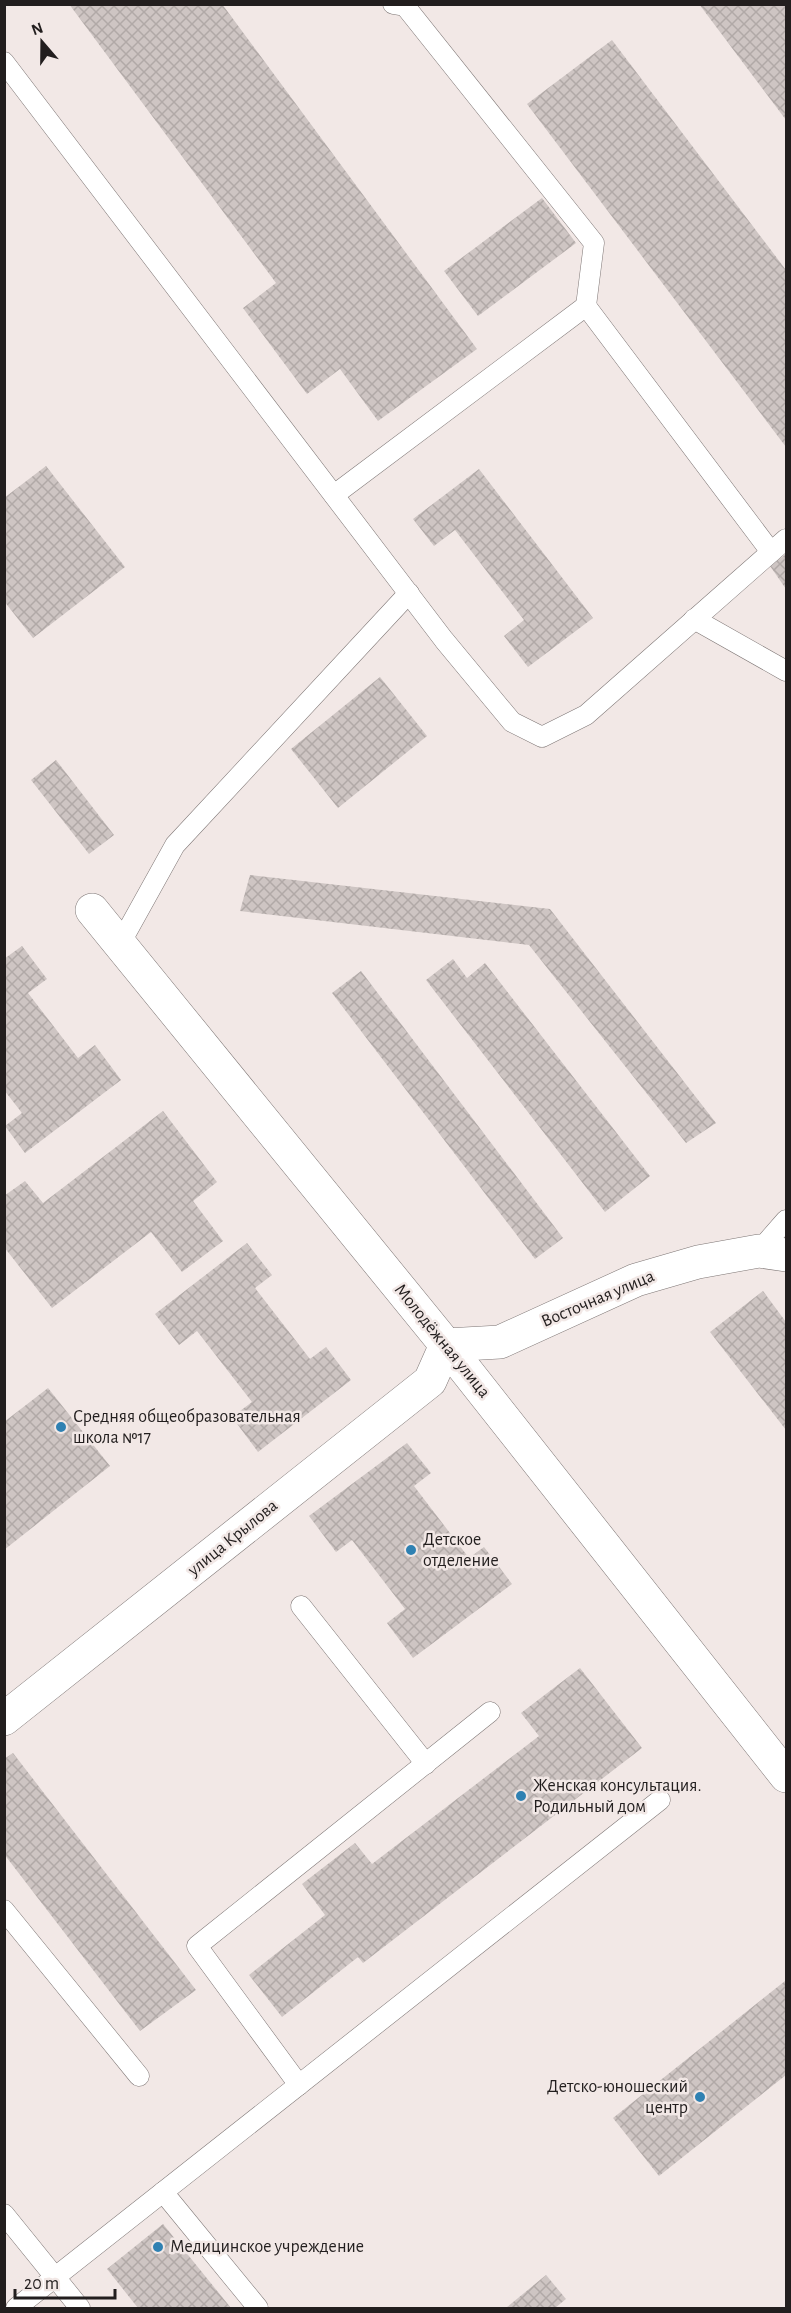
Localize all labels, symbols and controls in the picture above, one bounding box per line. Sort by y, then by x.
north arrow [12,12,72,72]
text: N [29,19,45,38]
street label: Восточная улица [539,1267,657,1331]
street label: Молодёжная улица [391,1281,493,1401]
place label: Средняя общеобразовательная школа №17 [73,1407,301,1447]
marker: Средняя общеобразовательная школа №17 [54,1420,68,1434]
street label: улица Крылова [184,1497,281,1580]
place label: Детское отделение [423,1531,499,1570]
marker: Детское отделение [404,1543,418,1557]
place label: Женская консультация. Родильный дом [533,1777,702,1816]
marker: Женская консультация. Родильный дом [514,1789,528,1803]
place label: Детско-юношеский центр [547,2078,688,2117]
marker: Детско-юношеский центр [693,2090,707,2104]
place label: Медицинское учреждение [170,2238,364,2256]
marker: Медицинское учреждение [151,2240,165,2254]
scale bar [15,2262,116,2300]
text: 20 m [24,2275,59,2293]

